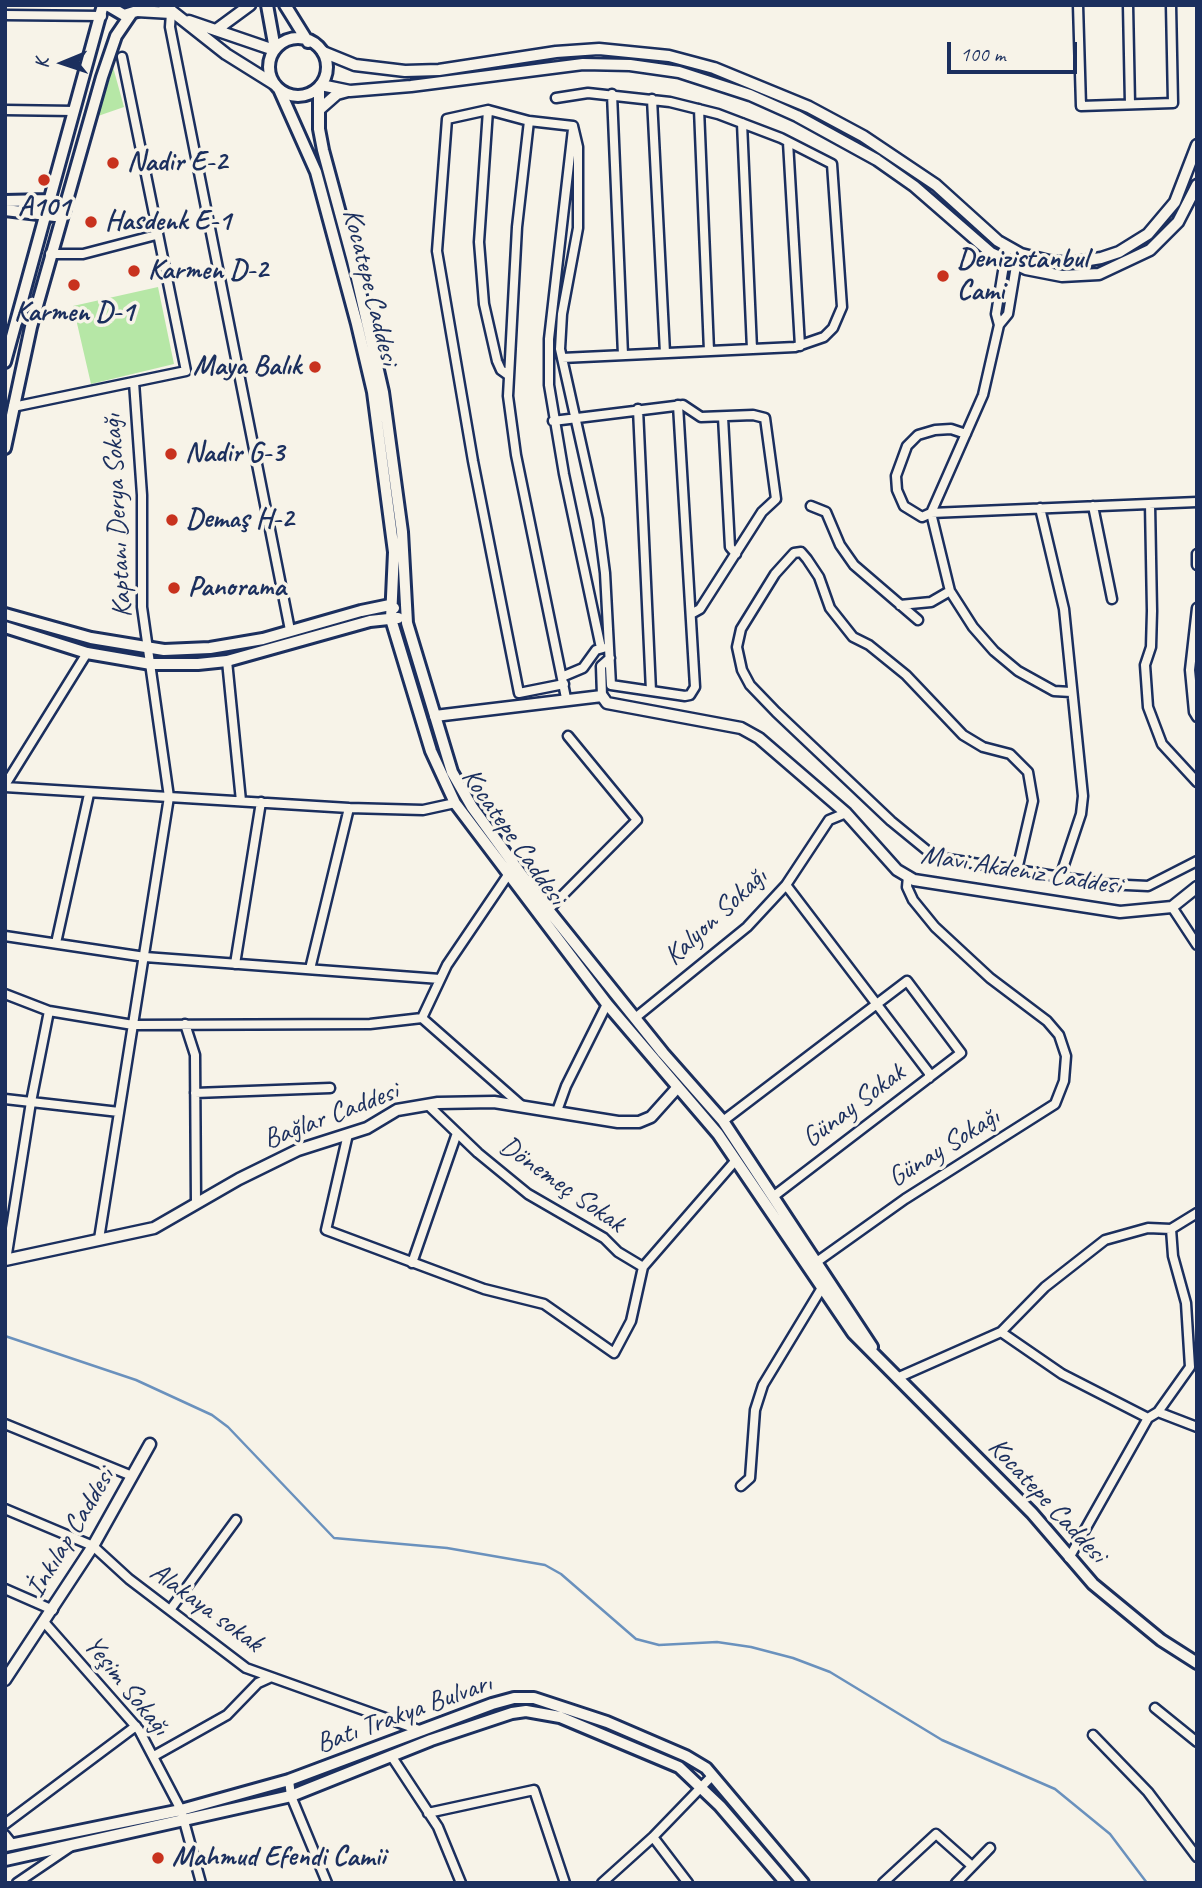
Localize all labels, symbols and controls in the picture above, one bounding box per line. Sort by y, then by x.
north arrow [28,28,98,98]
scale bar [950,28,1080,72]
text: 100 m [960,41,1005,67]
text: K [30,58,54,69]
place label: Nadir E-2 [127,146,227,180]
marker: Nadir E-2 [105,155,121,171]
marker: A101 [36,172,52,188]
place label: A101 [18,191,70,225]
place label: Hasdenk E-1 [105,205,231,239]
street label: Kocatepe Caddesi [334,205,406,369]
marker: Hasdenk E-1 [83,214,99,230]
place label: Denizistanbul Cami [957,243,1088,309]
place label: Karmen D-2 [148,254,268,288]
marker: Karmen D-2 [126,263,142,279]
marker: Denizistanbul Cami [935,268,951,284]
marker: Karmen D-1 [66,277,82,293]
place label: Karmen D-1 [14,296,134,330]
place label: Maya Balık [193,350,301,384]
marker: Maya Balık [307,359,323,375]
street label: Kaptanı Derya Sokağı [96,413,140,619]
place label: Nadir G-3 [185,437,284,471]
marker: Nadir G-3 [163,446,179,462]
place label: Demaş H-2 [186,503,294,537]
marker: Demaş H-2 [164,512,180,528]
place label: Panorama [188,571,286,605]
marker: Panorama [166,580,182,596]
street label: Kocatepe Caddesi [453,762,573,912]
street label: Mavi Akdeniz Caddesi [918,839,1124,903]
street label: Kalyon Sokağı [658,861,774,973]
street label: Günay Sokak [796,1056,912,1156]
street label: Bağlar Caddesi [259,1075,403,1157]
street label: Günay Sokağı [882,1101,1006,1195]
street label: Dönemeç Sokak [493,1129,631,1241]
street label: Kocatepe Caddesi [980,1431,1114,1571]
street label: İnkılap Caddesi [19,1462,123,1604]
street label: Alakaya sokak [143,1556,269,1660]
street label: Yeşim Sokağı [76,1629,176,1743]
street label: Batı Trakya Bulvarı [312,1667,496,1761]
place label: Mahmud Efendi Camii [172,1841,385,1875]
marker: Mahmud Efendi Camii [150,1850,166,1866]

